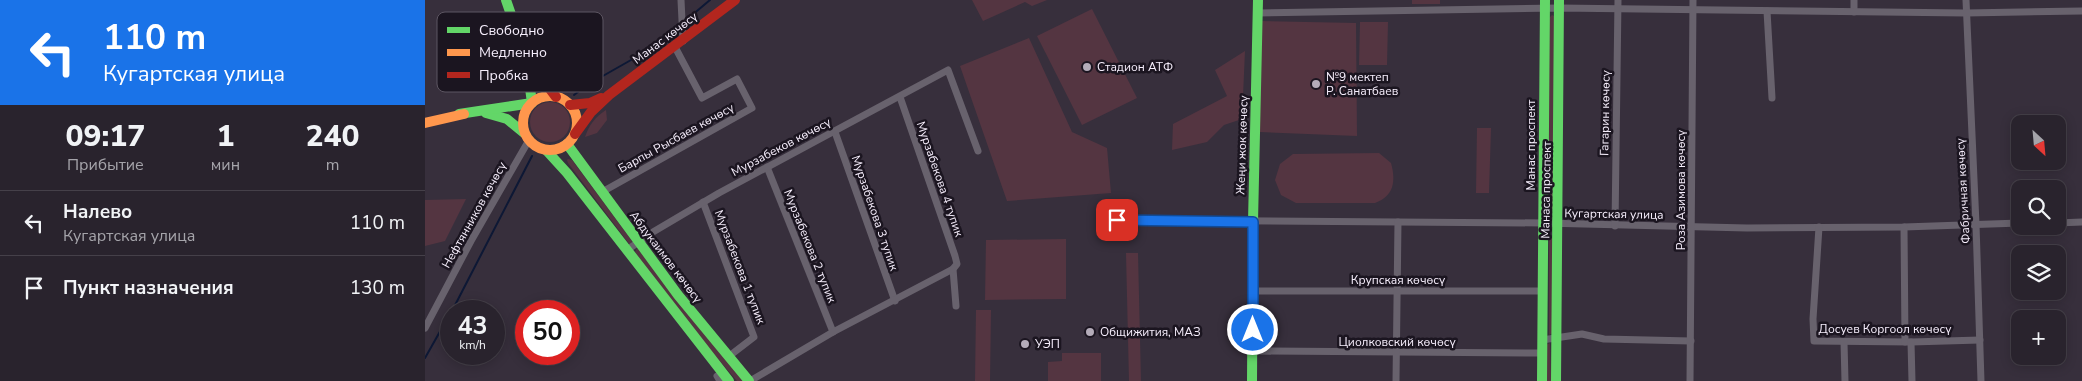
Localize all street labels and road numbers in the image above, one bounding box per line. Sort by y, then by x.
street label: Манас көчөсү [629,8,701,68]
street label: Гагарин көчөсү [1596,69,1614,156]
street label: Жеңи жок көчөсү [1232,94,1252,195]
street label: Барпы Рысбаев көчөсү [615,99,737,177]
street label: Манас проспект [1523,99,1539,190]
street label: Мурзабеков көчөсү [728,114,834,180]
street label: Мурзабекова 4 тупик [913,119,967,239]
street label: Роза Азимова көчөсү [1673,129,1689,250]
street label: Фабричная көчөсү [1952,137,1974,244]
street label: Манаса проспект [1537,141,1555,239]
street label: Мурзабекова 3 тупик [848,153,902,273]
street label: Нефтянников көчөсү [438,158,510,271]
street label: Мурзабекова 2 тупик [780,187,840,306]
street label: Кугартская улица [1564,205,1664,223]
street label: Абдукаимов көчөсү [626,208,706,307]
street label: Мурзабекова 1 тупик [711,208,769,327]
street label: Крупская көчөсү [1351,272,1446,288]
street label: Досуев Коргоол көчөсү [1819,321,1952,337]
street label: Циолковский көчөсү [1338,334,1456,350]

